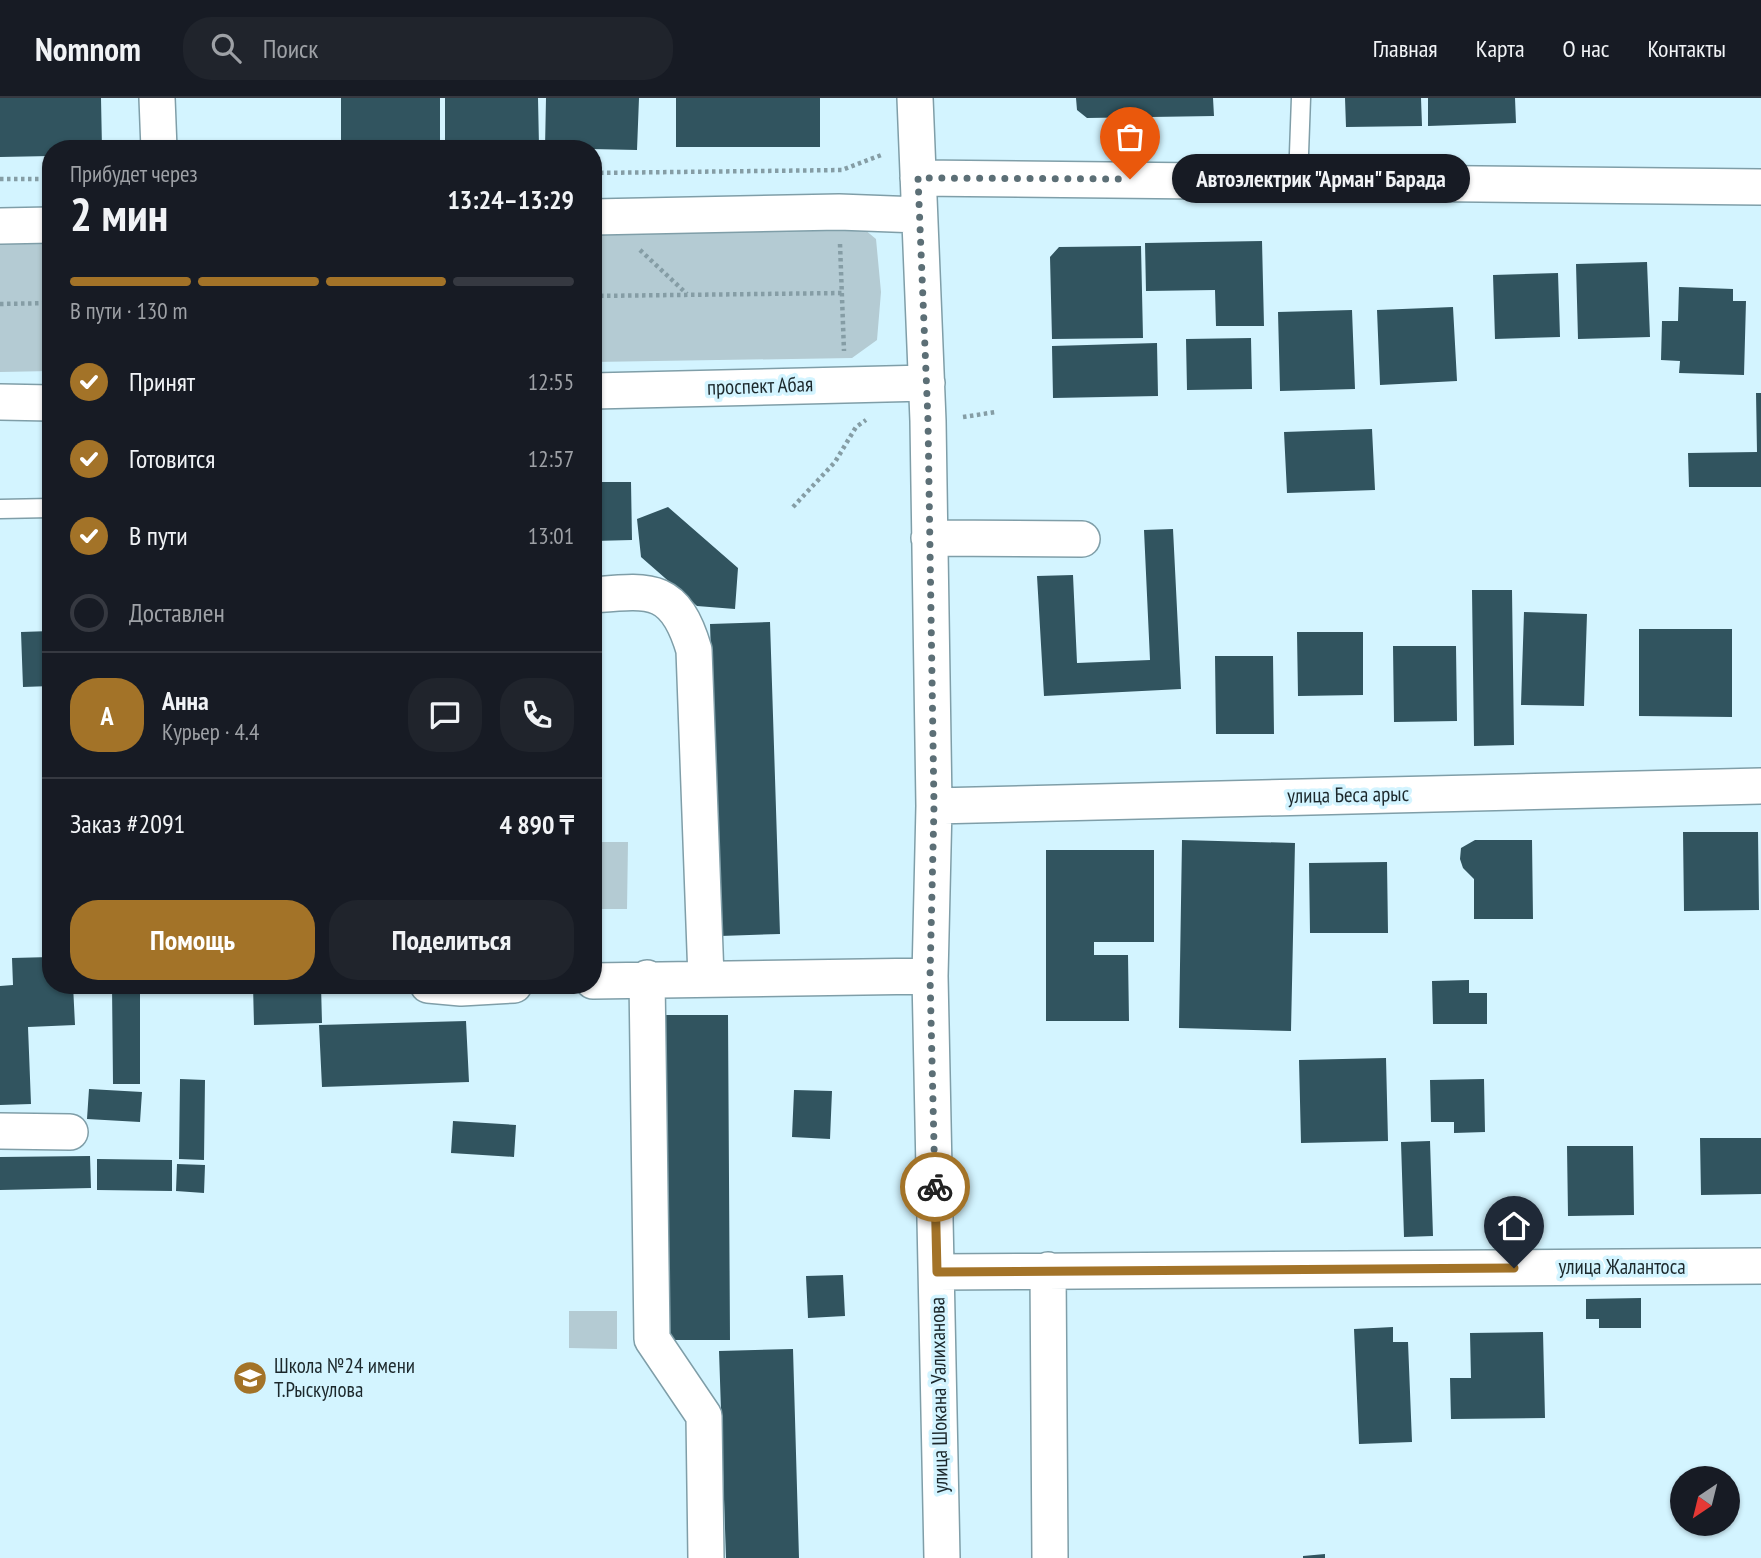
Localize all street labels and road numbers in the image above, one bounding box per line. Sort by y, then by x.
street label: проспект Абая [706,370,813,401]
street label: улица Беса арыс [1287,780,1410,809]
street label: улица Жалантоса [1558,1253,1686,1280]
street label: улица Шокана Уалиханова [923,1297,954,1493]

